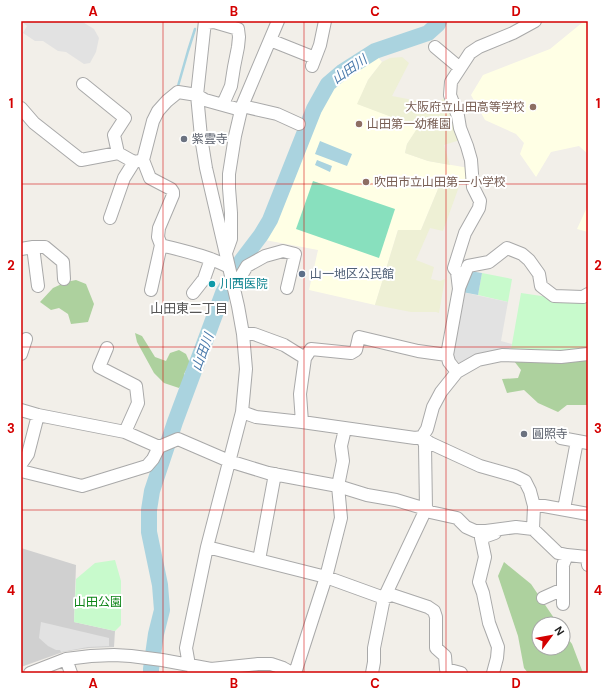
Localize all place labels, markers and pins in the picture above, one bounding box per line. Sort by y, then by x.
place label: 大阪府立山田高等学校 [405,99,525,115]
marker: 大阪府立山田高等学校 [528,102,538,112]
place label: 山田第一幼稚園 [367,116,451,132]
marker: 山田第一幼稚園 [354,119,364,129]
place label: 紫雲寺 [192,131,228,147]
marker: 紫雲寺 [179,134,189,144]
place label: 吹田市立山田第一小学校 [374,174,506,190]
marker: 吹田市立山田第一小学校 [361,177,371,187]
place label: 山一地区公民館 [310,266,394,282]
marker: 山一地区公民館 [297,269,307,279]
place label: 川西医院 [220,276,268,292]
marker: 川西医院 [207,279,217,289]
place label: 圓照寺 [532,426,568,442]
marker: 圓照寺 [519,429,529,439]

